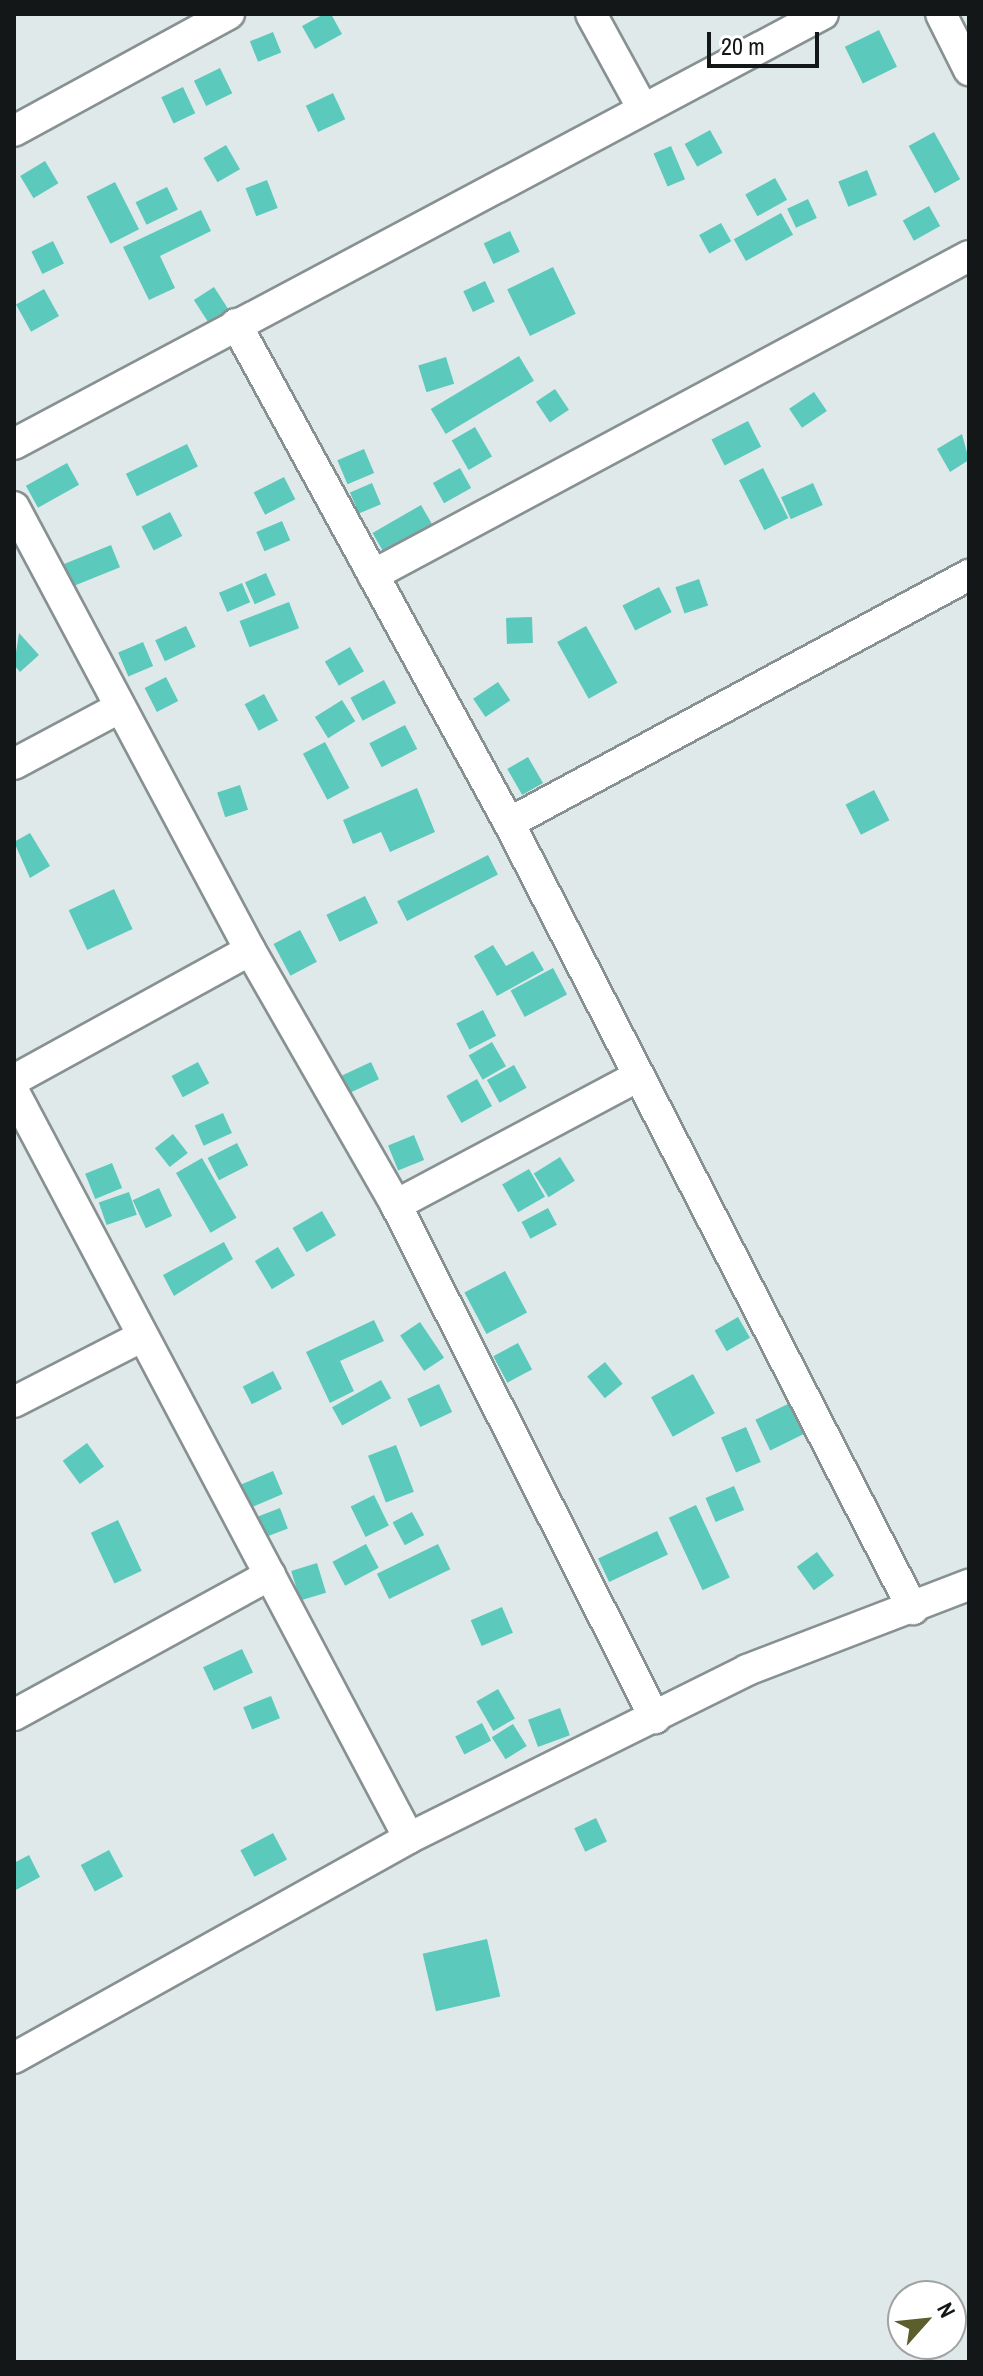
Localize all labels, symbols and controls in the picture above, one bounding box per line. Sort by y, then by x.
scale bar [711,16,823,66]
text: 20 m [721,30,765,62]
north arrow [887,2280,967,2360]
text: N [930,2297,963,2323]

